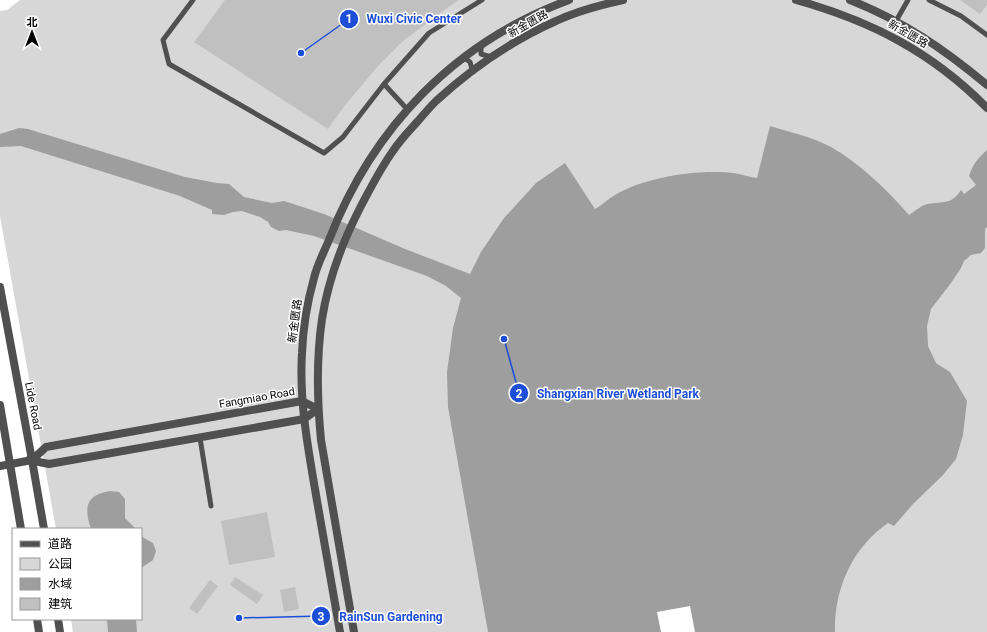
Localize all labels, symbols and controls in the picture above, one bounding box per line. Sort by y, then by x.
callout: Wuxi Civic Center [339,7,470,31]
street label: 新金匮路 [506,8,550,40]
north arrow [12,12,52,52]
text: 1 [346,12,352,26]
text: Wuxi Civic Center [367,12,462,26]
text: 北 [27,16,38,29]
street label: 新金匮路 [886,17,930,51]
street label: 新金匮路 [286,298,304,344]
street label: Lide Road [22,381,44,431]
callout: Shangxian River Wetland Park [509,381,707,405]
street label: Fangmiao Road [218,385,296,411]
text: 2 [516,387,523,401]
text: Shangxian River Wetland Park [537,387,700,401]
legend [12,528,142,620]
text: 道路 [48,537,72,551]
text: 公园 [48,557,72,571]
text: 水域 [48,577,72,591]
text: 建筑 [48,597,72,611]
callout: RainSun Gardening [311,604,451,628]
text: 3 [318,610,325,624]
text: RainSun Gardening [339,610,443,624]

